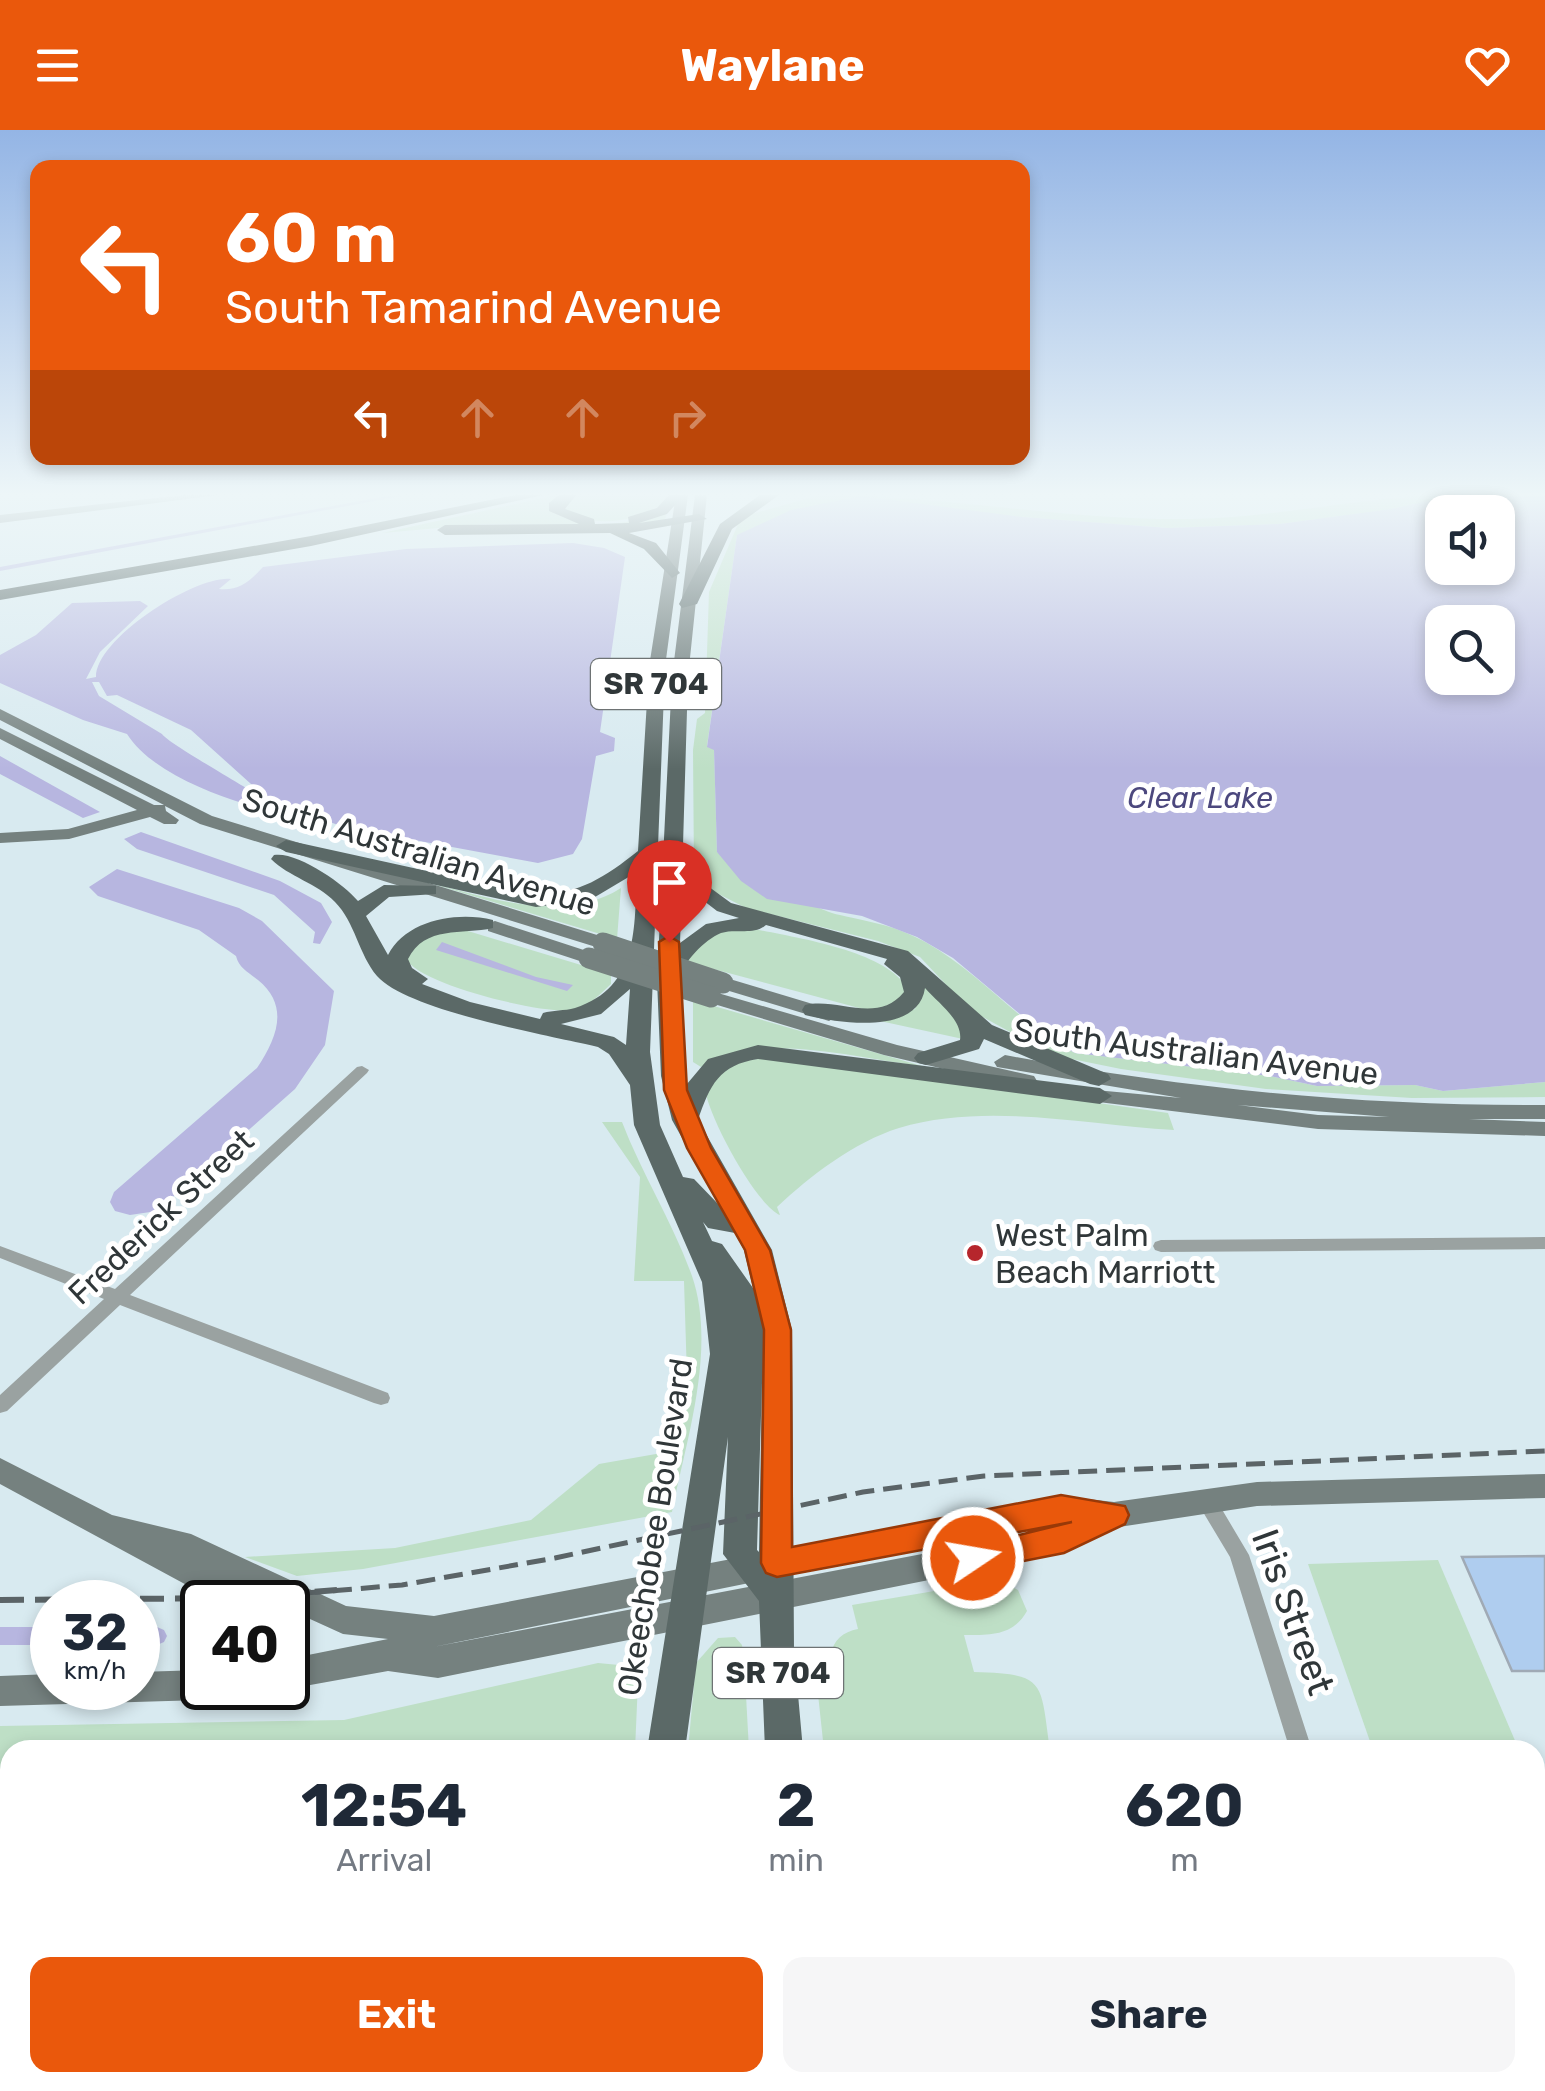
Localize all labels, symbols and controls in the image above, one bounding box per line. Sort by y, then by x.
icon: menu [30,38,85,93]
icon: heart [1460,38,1515,93]
text: Waylane [680,39,865,92]
text: 60 m [225,197,397,280]
icon: left [60,200,190,330]
text: South Tamarind Avenue [225,281,722,334]
icon: left [345,390,400,445]
icon: ahead [450,390,505,445]
icon: ahead [555,390,610,445]
icon: right [660,390,715,445]
map controls [1425,495,1515,695]
button: sound [1425,495,1515,585]
button: search [1425,605,1515,695]
road number: SR 704 [591,659,721,709]
street label: South Australian Avenue [238,780,600,924]
water label: Clear Lake [1127,780,1273,816]
pin [627,840,712,943]
icon: arrive [642,855,697,910]
street label: South Australian Avenue [1012,1011,1380,1093]
street label: Frederick Street [61,1122,261,1312]
place label: West Palm Beach Marriott [995,1216,1215,1291]
marker: West Palm Beach Marriott [964,1242,986,1264]
street label: Okeechobee Boulevard [610,1356,700,1698]
position arrow [921,1506,1025,1610]
street label: Iris Street [1242,1523,1344,1701]
speed limit sign: 40 [180,1580,310,1710]
text: 32 [62,1603,128,1663]
road number: SR 704 [713,1648,843,1698]
text: km/h [64,1656,126,1685]
text: 12:54 [301,1770,467,1841]
text: 2 [777,1770,816,1841]
text: 620 [1125,1770,1244,1841]
text: Arrival [336,1841,432,1879]
text: min [768,1841,824,1879]
text: m [1170,1841,1199,1879]
button: Exit [30,1957,763,2072]
button: Share [783,1957,1515,2072]

